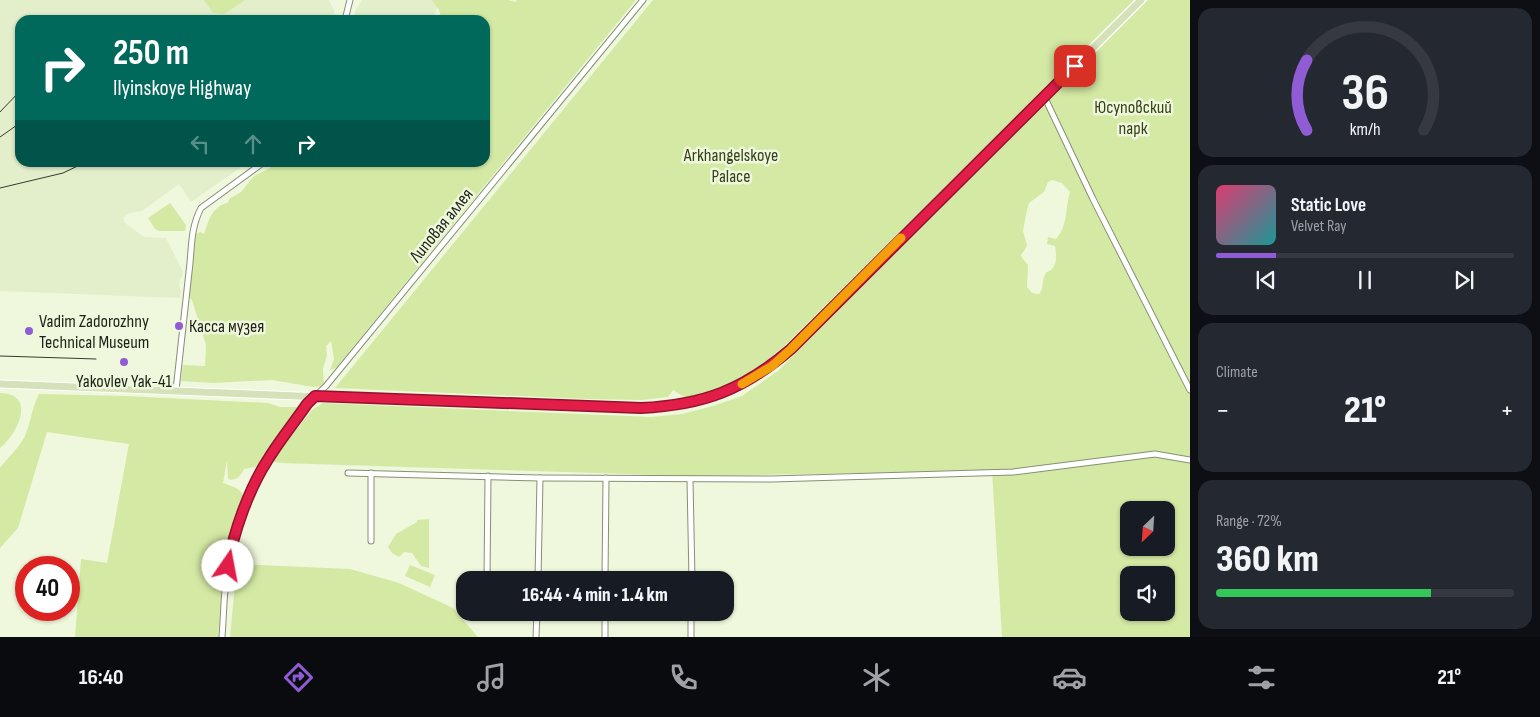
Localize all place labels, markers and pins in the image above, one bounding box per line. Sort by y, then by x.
pin [1054,45,1096,87]
place label: Vadim Zadorozhny Technical Museum [39,311,149,353]
place label: Касса музея [189,316,264,337]
marker: Касса музея [173,320,185,332]
marker: Vadim Zadorozhny Technical Museum [23,325,35,337]
marker: Yakovlev Yak-41 [118,356,130,368]
place label: Yakovlev Yak-41 [76,371,173,392]

